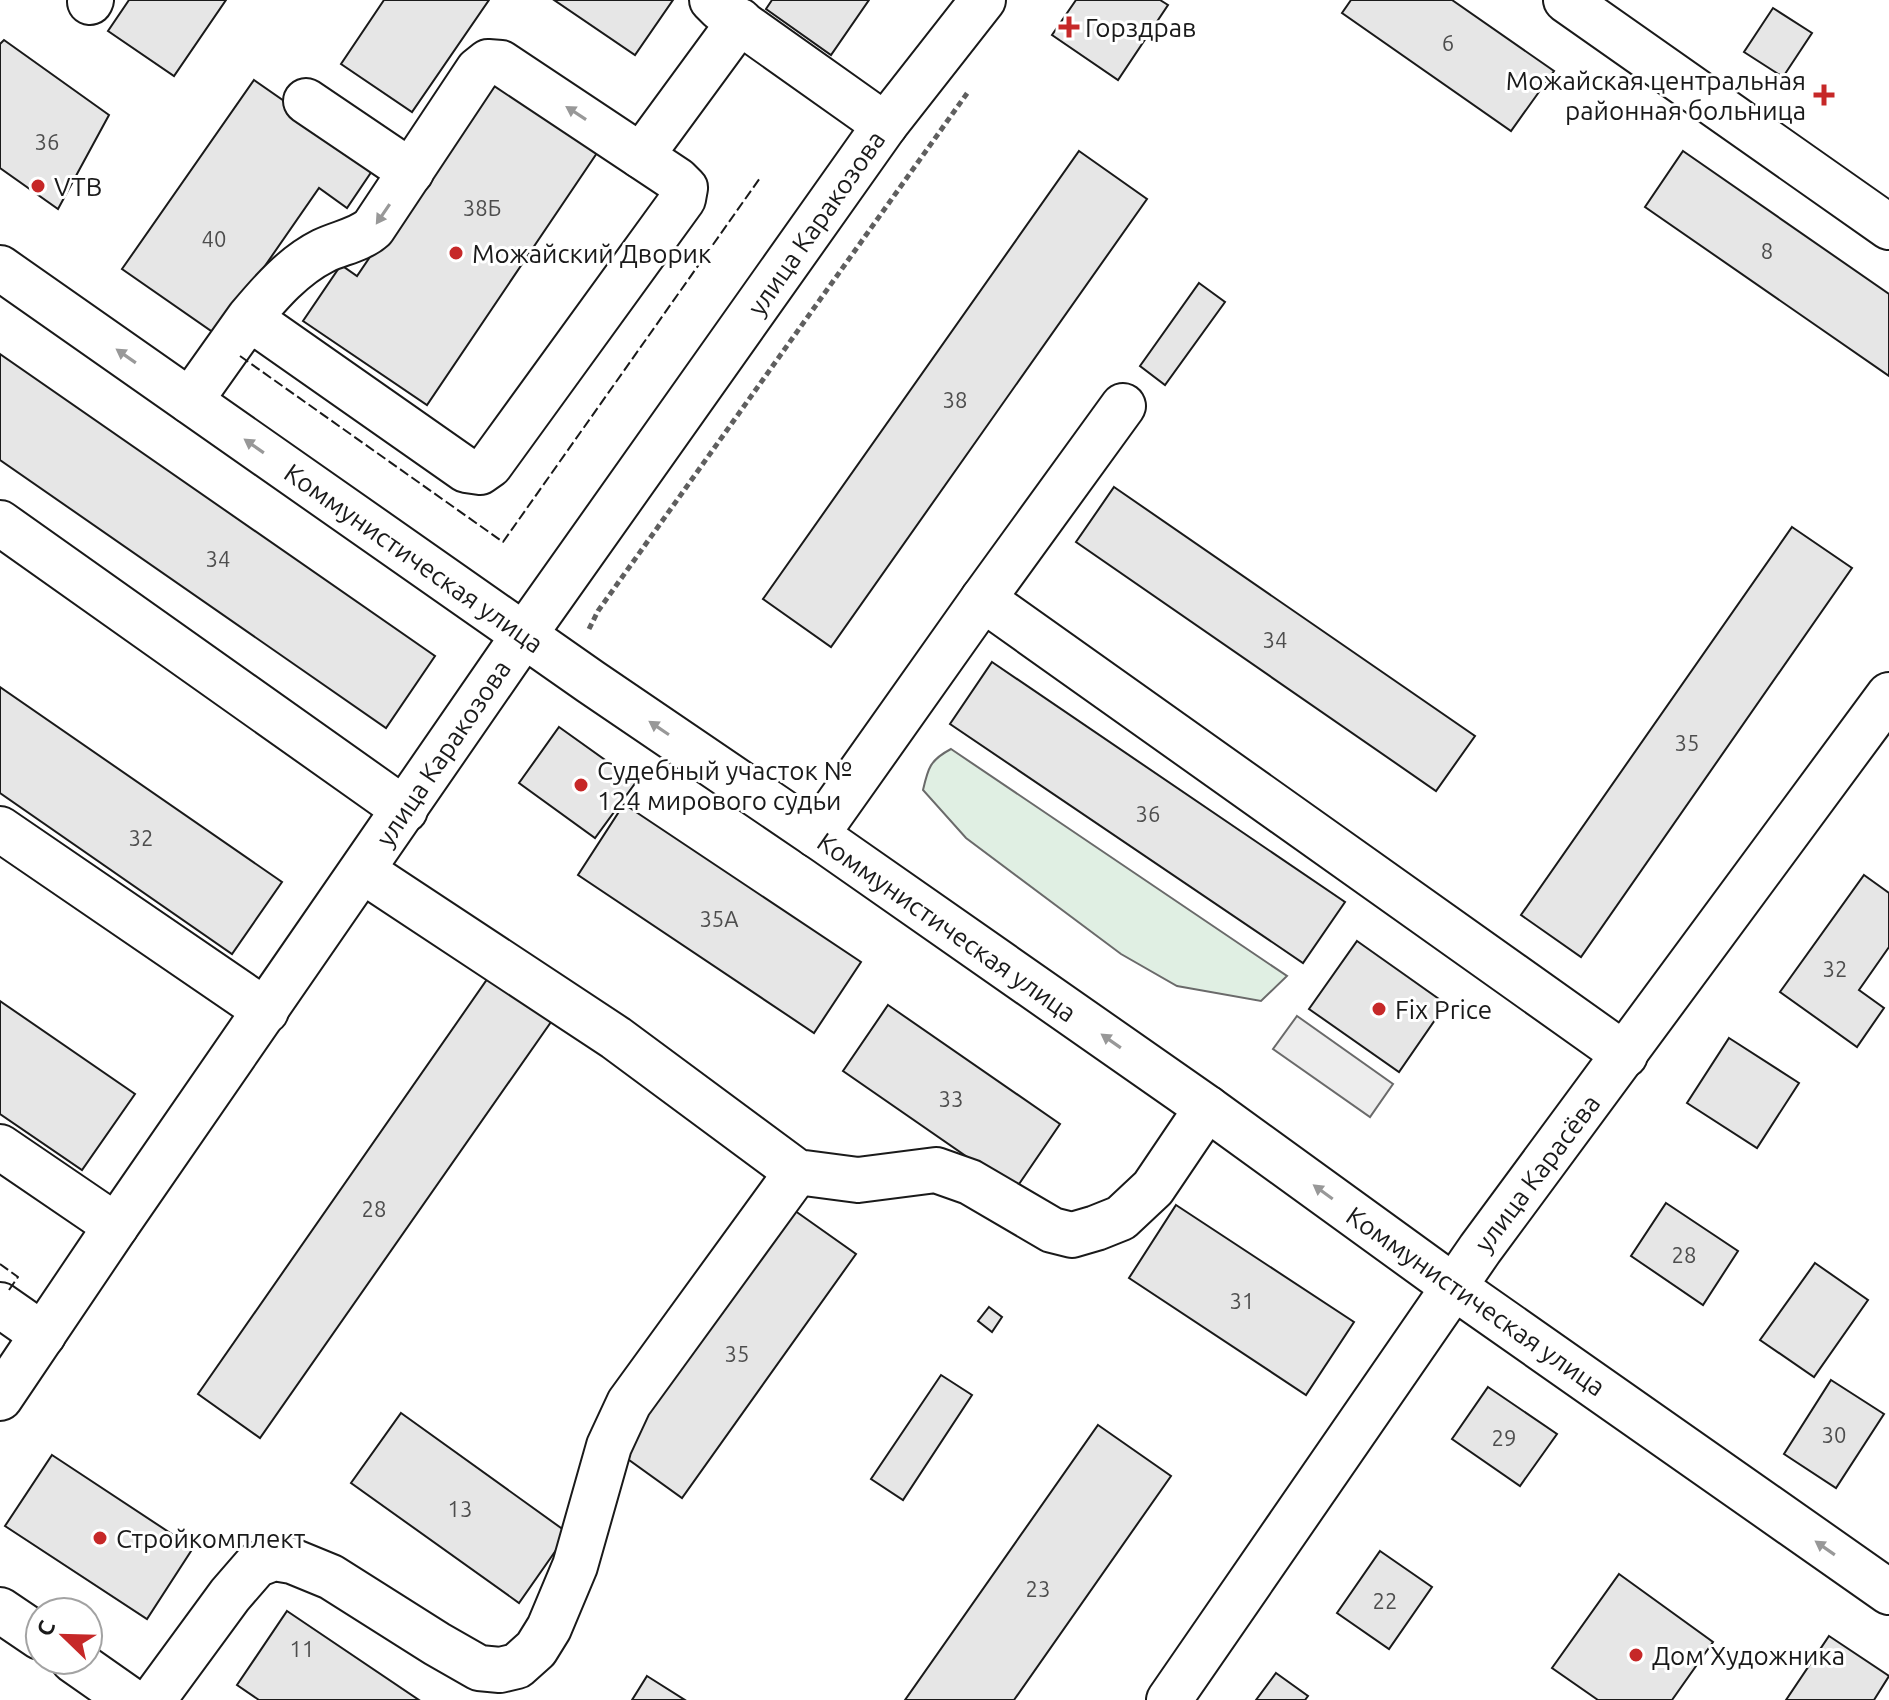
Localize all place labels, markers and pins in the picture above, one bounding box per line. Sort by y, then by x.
place label: Горздрав [1085,13,1196,42]
marker: Горздрав [1060,18,1078,36]
place label: Можайская центральная районная больница [1506,66,1806,125]
marker: Можайская центральная районная больница [1813,84,1835,106]
place label: VTB [54,172,102,201]
marker: VTB [29,177,47,195]
place label: Можайский Дворик [472,239,711,268]
marker: Можайский Дворик [447,244,465,262]
place label: Судебный участок № 124 мирового судьи [597,756,852,815]
marker: Судебный участок № 124 мирового судьи [572,776,590,794]
place label: Fix Price [1395,995,1492,1024]
marker: Fix Price [1370,1000,1388,1018]
place label: Стройкомплект [116,1524,306,1553]
marker: Стройкомплект [91,1529,109,1547]
place label: Дом Художника [1652,1641,1845,1670]
marker: Дом Художника [1627,1646,1645,1664]

